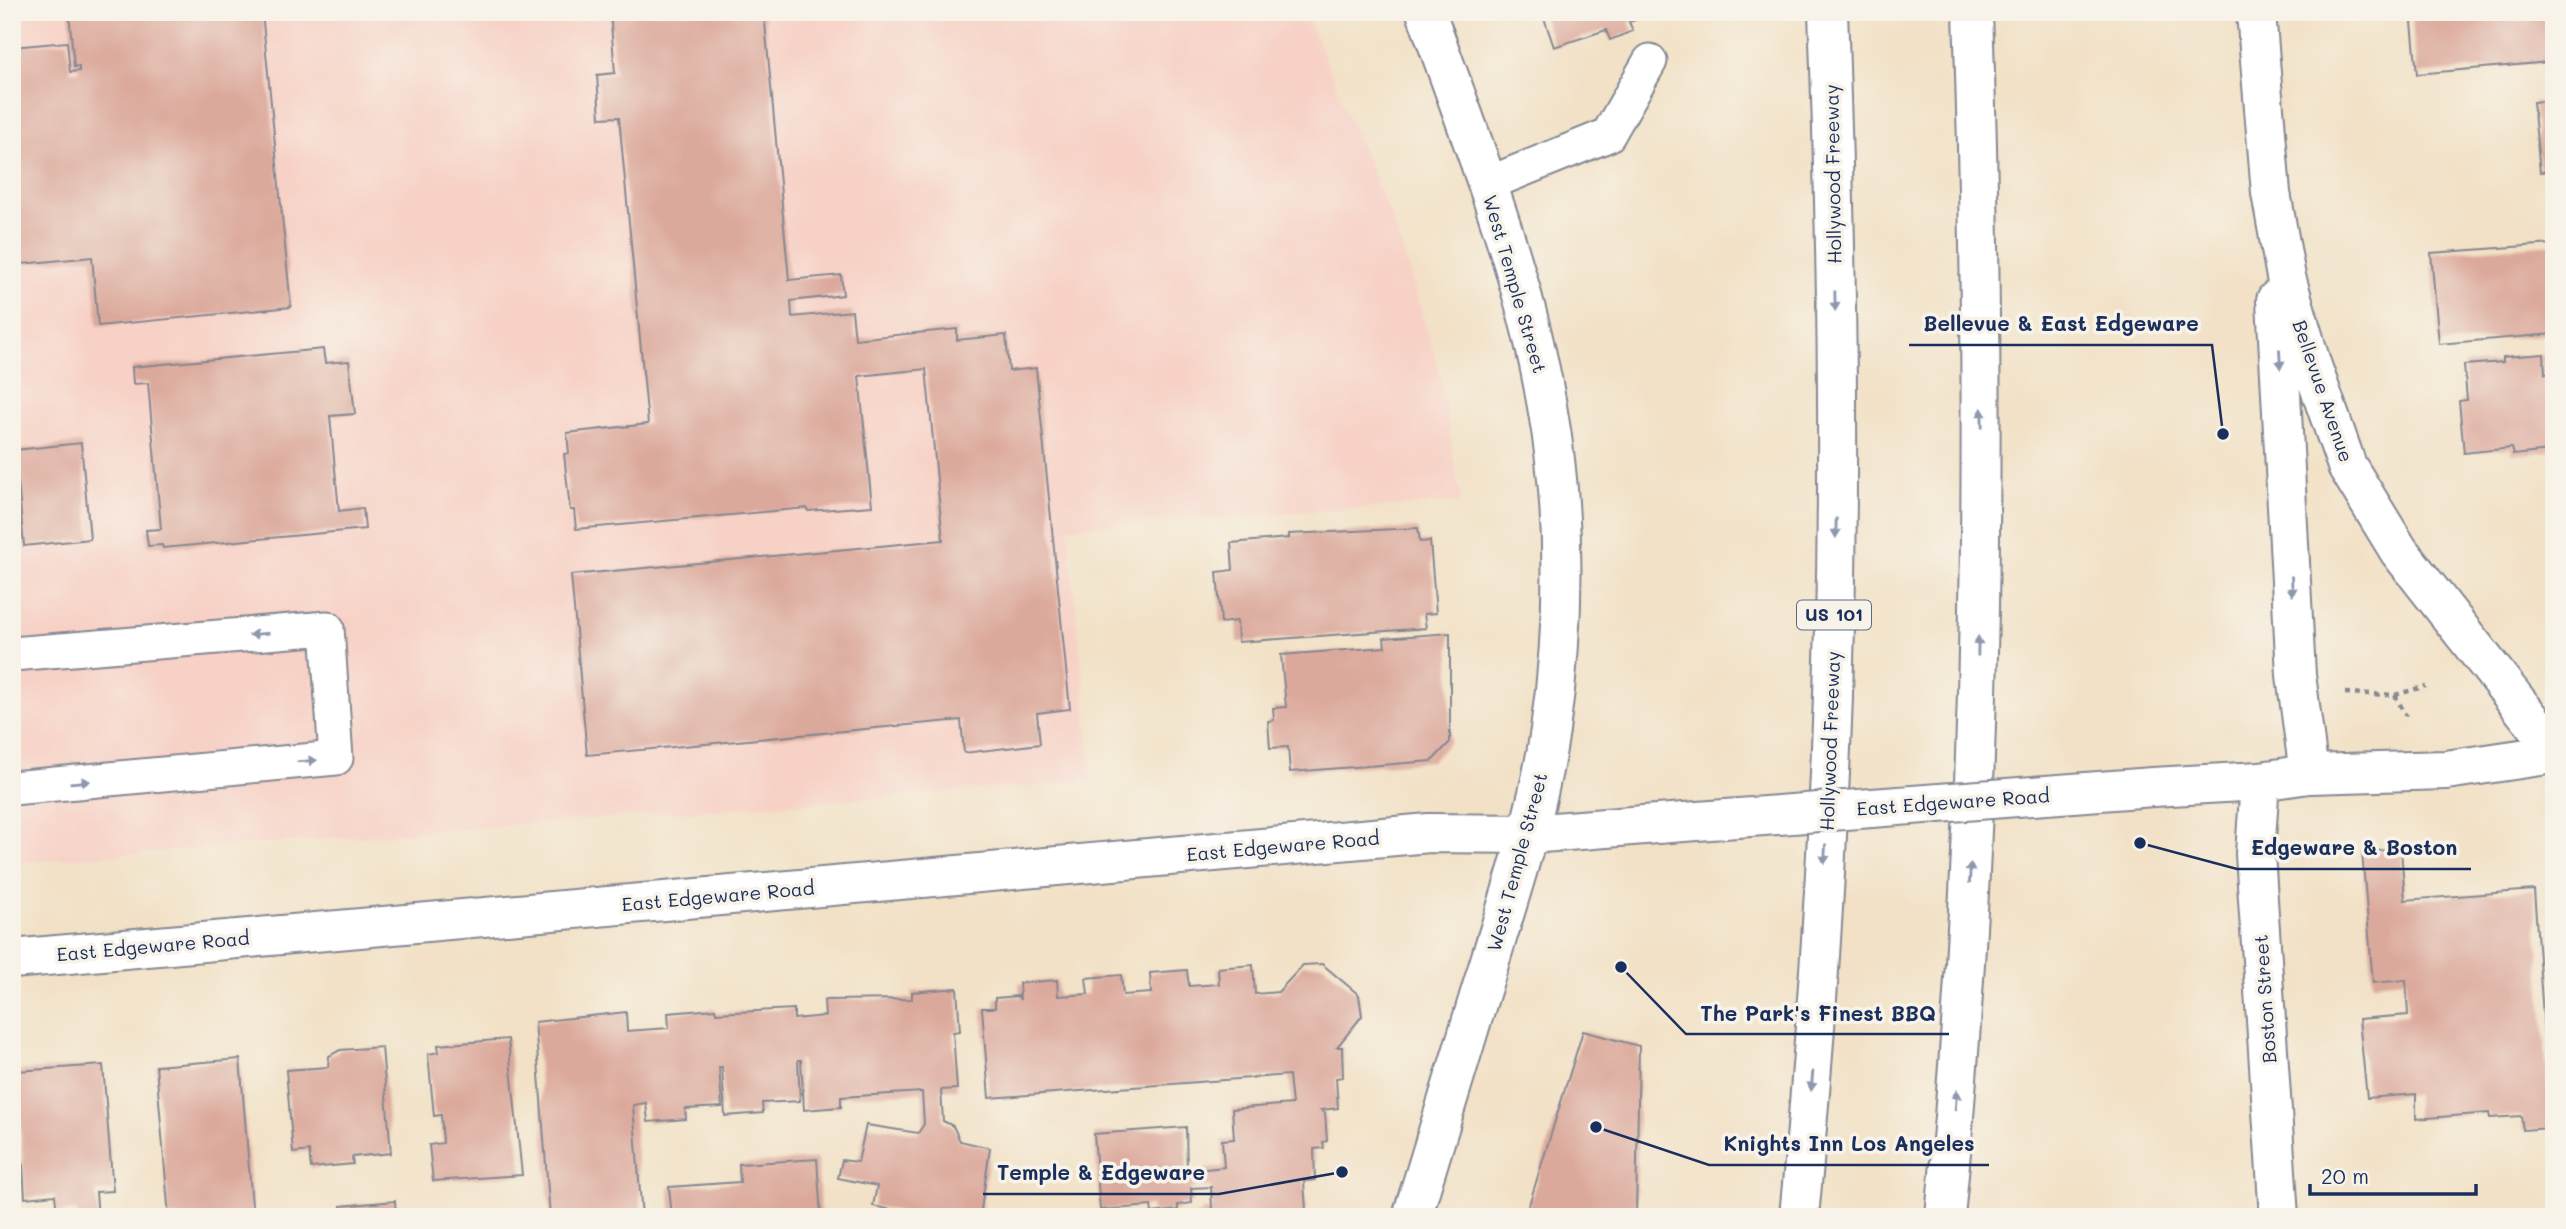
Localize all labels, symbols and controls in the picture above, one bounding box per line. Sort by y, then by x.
street label: Hollywood Freeway [1818,84,1847,264]
street label: West Temple Street [1478,192,1553,376]
one-way arrow [1830,290,1841,312]
callout: Bellevue & East Edgeware [1909,303,2212,345]
text: Bellevue & East Edgeware [1923,309,2199,336]
street label: Bellevue Avenue [2287,316,2360,465]
one-way arrow [2274,348,2285,370]
one-way arrow [1976,407,1988,429]
one-way arrow [1831,518,1842,540]
one-way arrow [2286,575,2297,597]
road number: US 101 [1797,600,1871,630]
one-way arrow [248,629,270,640]
one-way arrow [1973,634,1984,656]
street label: Hollywood Freeway [1814,651,1845,831]
one-way arrow [296,755,318,766]
street label: West Temple Street [1481,770,1552,954]
one-way arrow [69,776,91,787]
street label: East Edgeware Road [1856,782,2050,821]
street label: East Edgeware Road [1186,825,1380,866]
callout: Edgeware & Boston [2237,827,2471,869]
text: Edgeware & Boston [2251,833,2457,860]
one-way arrow [1820,843,1831,865]
one-way arrow [1964,862,1975,884]
street label: East Edgeware Road [621,875,815,916]
street label: East Edgeware Road [56,925,250,966]
street label: Boston Street [2248,934,2281,1064]
callout: The Park's Finest BBQ [1686,992,1949,1034]
text: The Park's Finest BBQ [1700,999,1936,1026]
one-way arrow [1806,1070,1817,1092]
one-way arrow [1951,1089,1962,1111]
callout: Knights Inn Los Angeles [1709,1123,1989,1165]
text: Knights Inn Los Angeles [1723,1129,1975,1156]
callout: Temple & Edgeware [983,1152,1219,1194]
scale bar [2310,1152,2477,1196]
text: Temple & Edgeware [997,1158,1205,1185]
text: 20 m [2321,1162,2369,1189]

